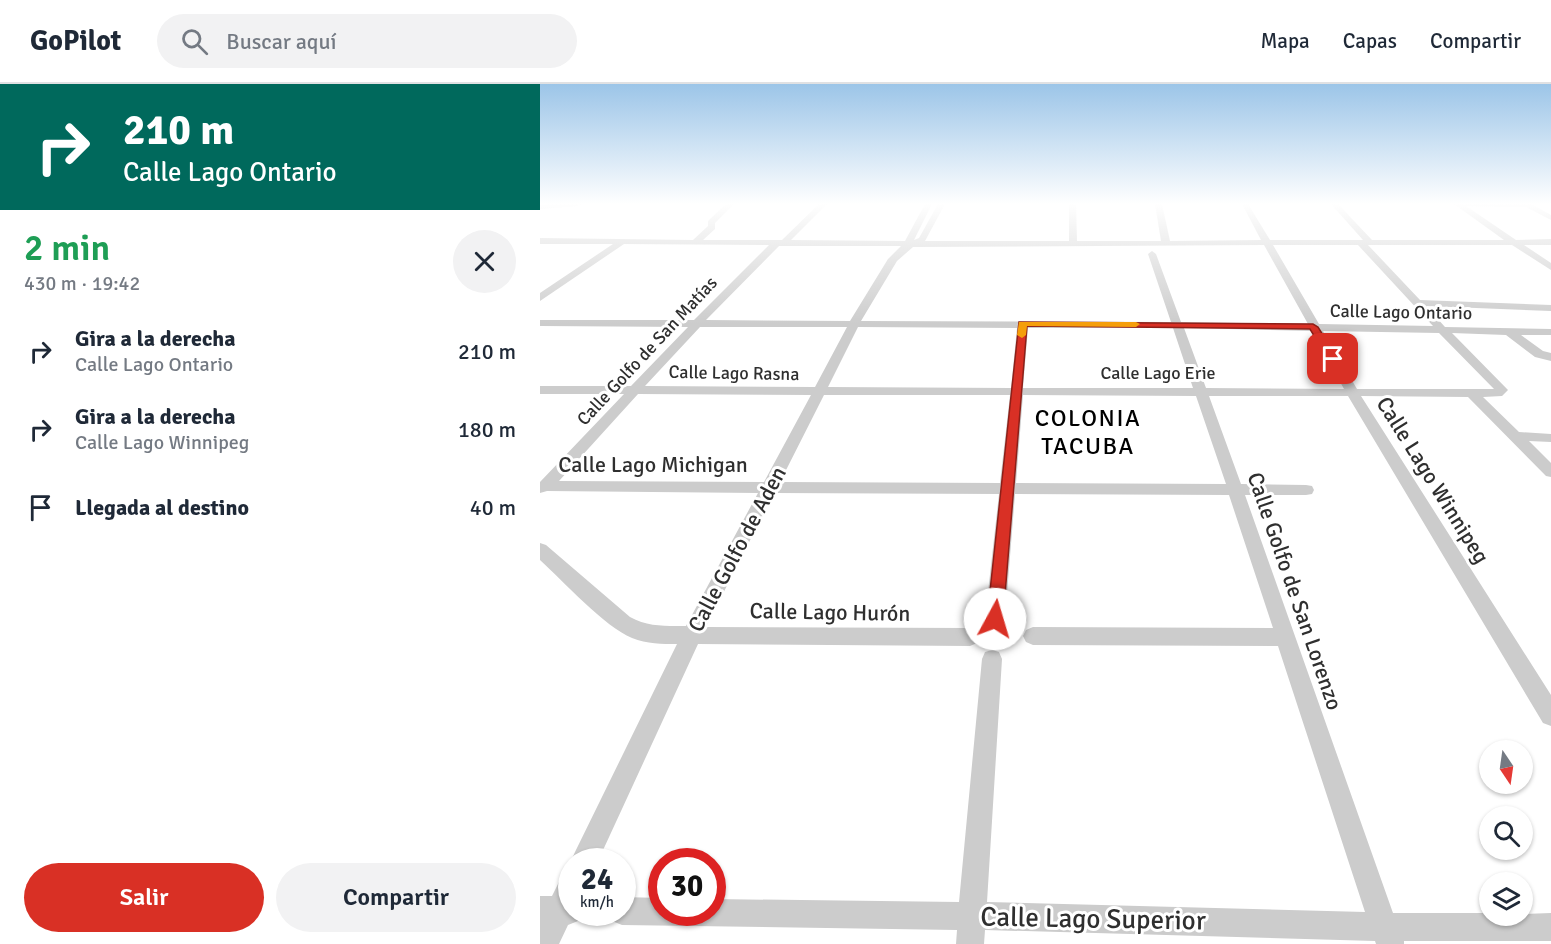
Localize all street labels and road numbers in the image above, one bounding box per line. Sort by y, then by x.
street label: Calle Golfo de San Matías [572,272,722,430]
street label: Calle Lago Ontario [1330,300,1472,324]
street label: Calle Lago Rasna [668,361,800,385]
street label: Calle Lago Erie [1100,362,1216,384]
street label: Calle Lago Winnipeg [1371,392,1495,568]
street label: Calle Lago Michigan [558,451,748,478]
street label: Calle Golfo de Aden [682,462,792,636]
street label: Calle Golfo de San Lorenzo [1242,469,1348,713]
street label: Calle Lago Hurón [749,597,911,627]
street label: Calle Lago Superior [980,901,1206,937]

